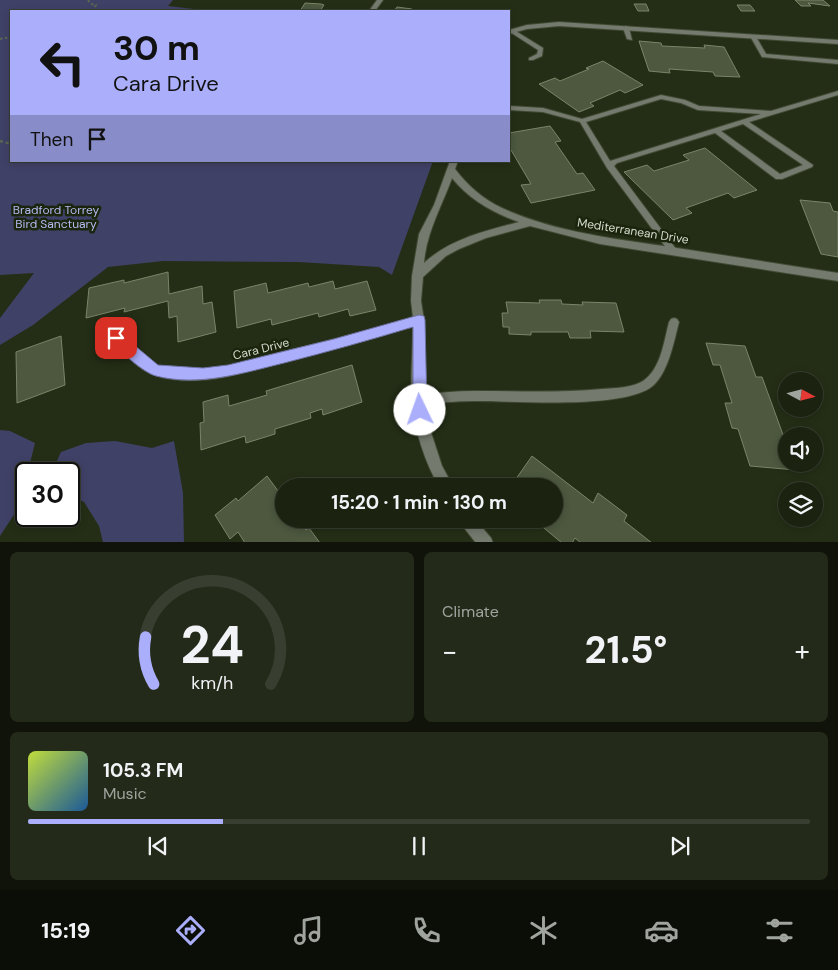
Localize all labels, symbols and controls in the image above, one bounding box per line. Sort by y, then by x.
text: 30 m [113,25,200,71]
icon: left [30,30,95,95]
text: Cara Drive [113,69,219,98]
icon: arrive [83,125,111,153]
text: Then [30,127,73,152]
park label: Bradford Torrey Bird Sanctuary [13,202,99,232]
street label: Mediterranean Drive [576,214,690,248]
pin [95,317,137,359]
icon: arrive [102,324,130,352]
street label: Cara Drive [231,334,291,364]
north arrow [778,372,822,418]
map controls [778,372,823,527]
position arrow [393,383,445,435]
button: sound [778,427,823,472]
speed limit sign: 30 [15,462,80,527]
button: layers [778,482,823,527]
text: 15:20 · 1 min · 130 m [331,490,507,515]
text: Climate [442,601,499,622]
text: 24 [180,611,244,679]
text: 21.5° [585,625,667,675]
text: − [442,633,457,670]
text: + [795,633,810,670]
text: km/h [191,671,233,695]
text: 105.3 FM [103,758,183,783]
text: Music [103,783,147,804]
icon: previous [144,832,172,860]
icon: pause [405,832,433,860]
icon: next [666,832,694,860]
icon: directions [173,913,208,948]
icon: music [291,913,326,948]
icon: phone [409,913,444,948]
icon: climate [526,913,561,948]
icon: car [644,913,679,948]
icon: filters [762,913,797,948]
text: 15:19 [41,916,91,945]

